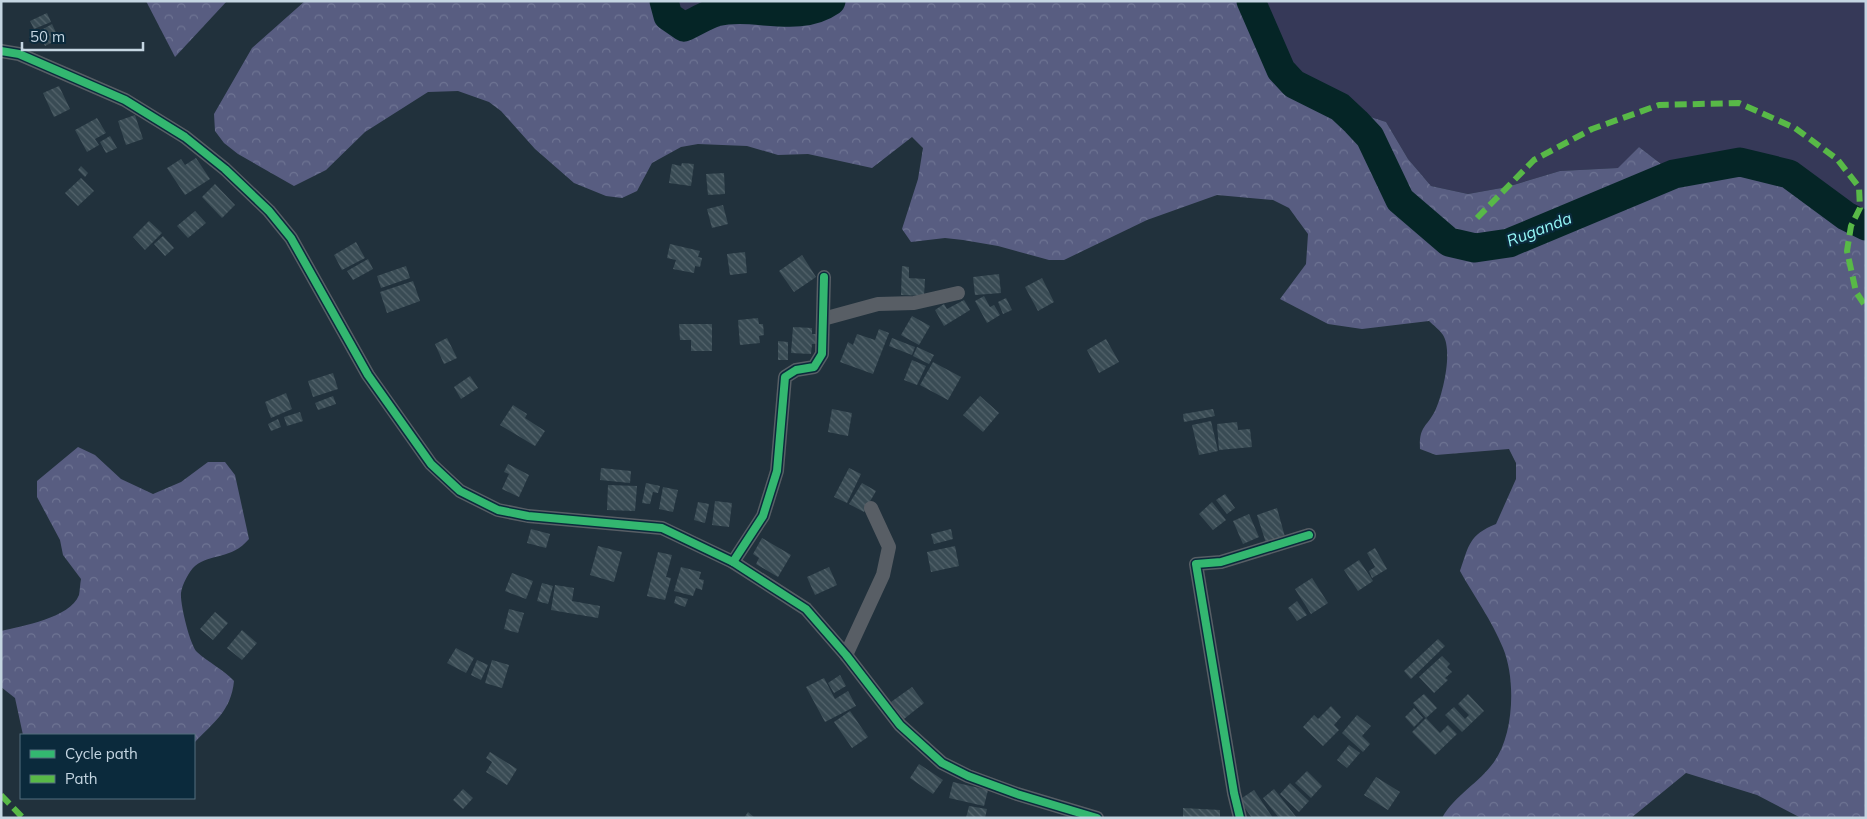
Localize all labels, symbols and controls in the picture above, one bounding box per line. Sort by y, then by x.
scale bar [22,20,144,52]
text: 50 m [30,27,65,46]
water label: Ruganda [1504,207,1575,251]
legend [20,734,195,799]
text: Cycle path [65,744,138,763]
text: Path [65,769,97,788]

